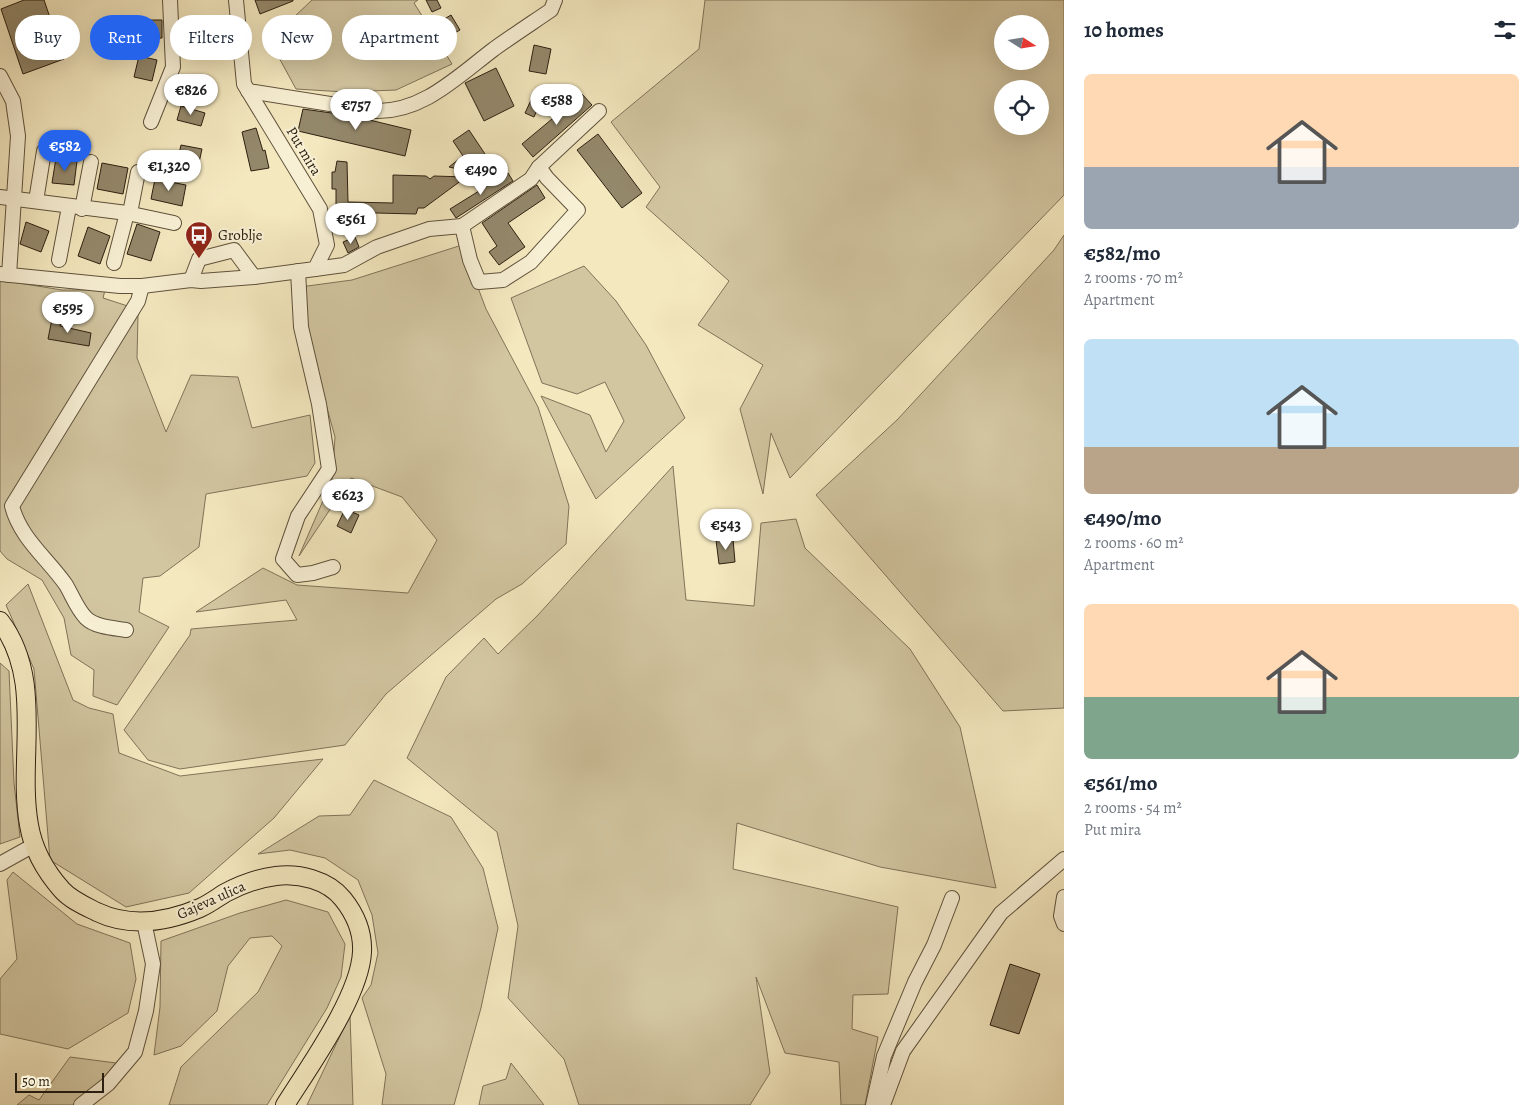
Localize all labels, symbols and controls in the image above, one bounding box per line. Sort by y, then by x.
chip: Buy [15,15,80,60]
chip: Rent [90,15,160,60]
chip: Filters [170,15,252,60]
chip: New [262,15,332,60]
chip: Apartment [342,15,457,60]
north arrow [994,15,1049,70]
map controls [994,15,1049,135]
text: 10 homes [1084,16,1164,44]
icon: filters [1491,16,1519,44]
pin: €826 [161,74,221,116]
text: €826 [175,79,207,101]
button: locate [994,80,1049,135]
pin: €588 [527,84,587,126]
pin: €757 [326,88,386,131]
text: €588 [541,89,573,111]
text: €757 [341,94,371,116]
icon: home [1257,107,1347,197]
street label: Put mira [282,123,326,179]
pin: €582 [35,130,95,172]
text: €582 [49,135,81,157]
pin: €1,320 [128,150,210,192]
pin: €490 [451,154,511,196]
text: €1,320 [148,155,190,177]
text: €490 [465,159,497,181]
pin: €561 [321,202,381,245]
text: €561 [336,208,366,230]
bus stop icon: Groblje [184,220,214,259]
place label: Groblje [218,225,263,245]
text: €582/mo [1084,239,1161,267]
text: 2 rooms · 70 m² [1084,267,1183,289]
text: Apartment [1084,289,1155,311]
pin: €595 [38,292,98,334]
text: €595 [53,297,83,319]
icon: home [1257,372,1347,462]
pin: €623 [318,478,378,521]
text: €623 [332,484,364,506]
text: €490/mo [1084,504,1162,532]
pin: €543 [696,508,756,551]
text: €543 [711,514,741,536]
text: 2 rooms · 60 m² [1084,532,1184,554]
text: Apartment [1084,554,1155,576]
icon: home [1257,637,1347,727]
text: €561/mo [1084,769,1158,797]
text: 2 rooms · 54 m² [1084,797,1182,819]
text: Put mira [1084,819,1141,841]
street label: Gajeva ulica [174,876,248,924]
scale bar [15,1070,104,1093]
text: 50 m [22,1072,50,1091]

